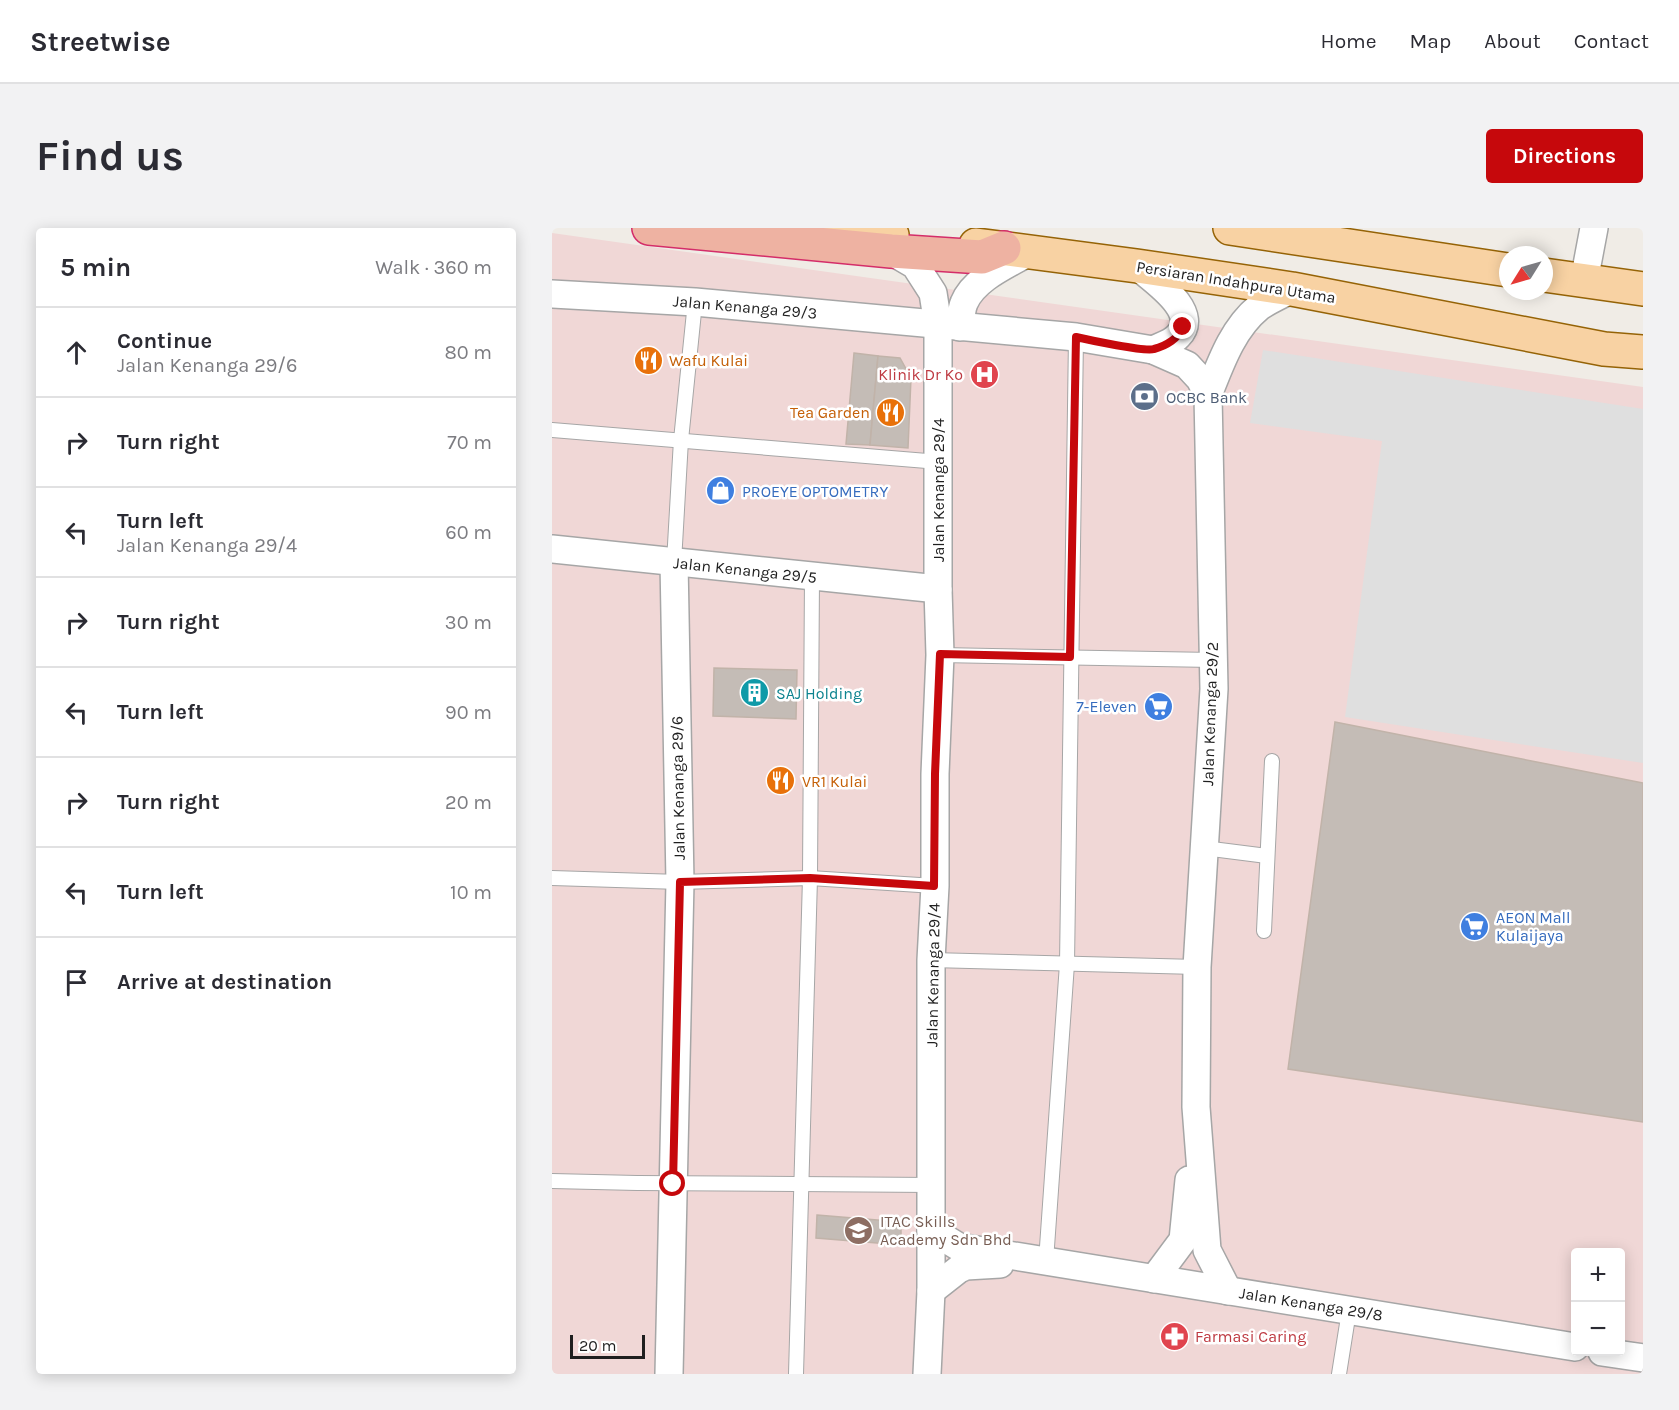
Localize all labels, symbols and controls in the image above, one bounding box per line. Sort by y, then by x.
text: Streetwise [30,25,171,58]
text: Home [1321,29,1377,53]
text: Map [1410,29,1451,53]
text: About [1484,29,1541,53]
text: Contact [1574,29,1649,53]
button: Directions [1486,129,1643,183]
text: Find us [36,131,184,181]
north arrow [1499,246,1553,300]
text: 5 min [60,252,131,283]
text: Walk · 360 m [375,256,492,279]
street label: Persiaran Indahpura Utama [1135,257,1337,307]
street label: Jalan Kenanga 29/3 [672,291,818,323]
route end [1169,313,1195,339]
text: Continue [117,328,212,354]
icon: ahead [60,336,93,369]
text: 80 m [444,341,492,364]
restaurant icon: Wafu Kulai [632,344,664,376]
place label: Wafu Kulai [669,351,748,370]
text: Jalan Kenanga 29/6 [117,354,297,377]
hospital icon: Klinik Dr Ko [968,358,1000,390]
place label: Klinik Dr Ko [878,365,963,384]
bank icon: OCBC Bank [1129,381,1161,413]
place label: OCBC Bank [1166,388,1247,407]
restaurant icon: Tea Garden [875,396,907,428]
place label: Tea Garden [790,403,870,422]
street label: Jalan Kenanga 29/4 [929,418,948,562]
icon: right [60,426,93,459]
text: Turn right [117,429,220,455]
text: 70 m [447,431,492,454]
shop icon: PROEYE OPTOMETRY [705,475,737,507]
place label: PROEYE OPTOMETRY [742,482,888,501]
text: Turn left [117,508,204,534]
icon: left [60,516,93,549]
text: 60 m [445,521,492,544]
text: Jalan Kenanga 29/4 [117,534,297,557]
street label: Jalan Kenanga 29/5 [672,553,818,587]
icon: right [60,606,93,639]
text: Turn right [117,609,220,635]
text: 30 m [445,611,492,634]
street label: Jalan Kenanga 29/2 [1198,641,1222,787]
building icon: SAJ Holding [739,677,771,709]
place label: SAJ Holding [776,684,862,703]
supermarket icon: 7-Eleven [1142,690,1174,722]
icon: left [60,696,93,729]
place label: 7-Eleven [1076,697,1137,716]
text: Turn left [117,699,204,725]
text: 90 m [445,701,492,724]
street label: Jalan Kenanga 29/6 [667,716,689,860]
restaurant icon: VR1 Kulai [765,765,797,797]
place label: VR1 Kulai [802,772,867,791]
icon: right [60,786,93,819]
text: Turn right [117,789,220,815]
text: 20 m [445,791,492,814]
icon: left [60,876,93,909]
text: Turn left [117,879,204,905]
text: 10 m [450,881,492,904]
street label: Jalan Kenanga 29/4 [922,903,944,1047]
place label: AEON Mall Kulaijaya [1496,908,1571,945]
supermarket icon: AEON Mall Kulaijaya [1459,910,1491,942]
icon: arrive [60,966,93,999]
text: Arrive at destination [117,969,332,995]
route start [659,1170,685,1196]
place label: ITAC Skills Academy Sdn Bhd [880,1212,1012,1249]
school or university icon: ITAC Skills Academy Sdn Bhd [843,1214,875,1246]
map controls [1571,1248,1625,1356]
button: + [1571,1248,1625,1302]
street label: Jalan Kenanga 29/8 [1238,1283,1384,1325]
button: − [1571,1302,1625,1356]
pharmacy icon: Farmasi Caring [1158,1320,1190,1352]
place label: Farmasi Caring [1195,1327,1306,1346]
scale bar [570,1332,645,1360]
text: 20 m [579,1336,617,1355]

